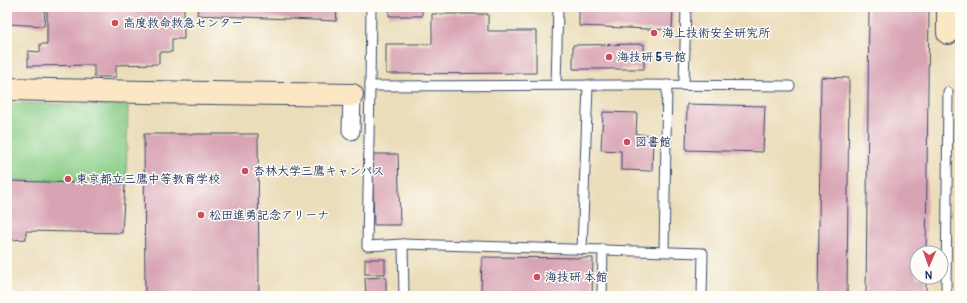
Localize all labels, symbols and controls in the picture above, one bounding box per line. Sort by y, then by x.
place label: 高度救命救急センター [123,16,243,31]
marker: 高度救命救急センター [110,18,120,28]
place label: 海上技術安全研究所 [662,26,771,41]
marker: 海上技術安全研究所 [649,28,659,38]
place label: 海技研 5号館 [617,50,686,65]
marker: 海技研 5号館 [604,52,614,62]
place label: 図書館 [635,135,671,150]
marker: 図書館 [622,137,632,147]
place label: 杏林大学三鷹キャンパス [253,164,385,179]
marker: 杏林大学三鷹キャンパス [240,166,250,176]
place label: 東京都立三鷹中等教育学校 [76,172,220,187]
marker: 東京都立三鷹中等教育学校 [63,174,73,184]
place label: 松田進勇記念アリーナ [209,208,329,223]
marker: 松田進勇記念アリーナ [196,210,206,220]
north arrow [909,245,949,285]
text: N [924,268,933,281]
place label: 海技研 本館 [545,270,608,285]
marker: 海技研 本館 [532,272,542,282]

